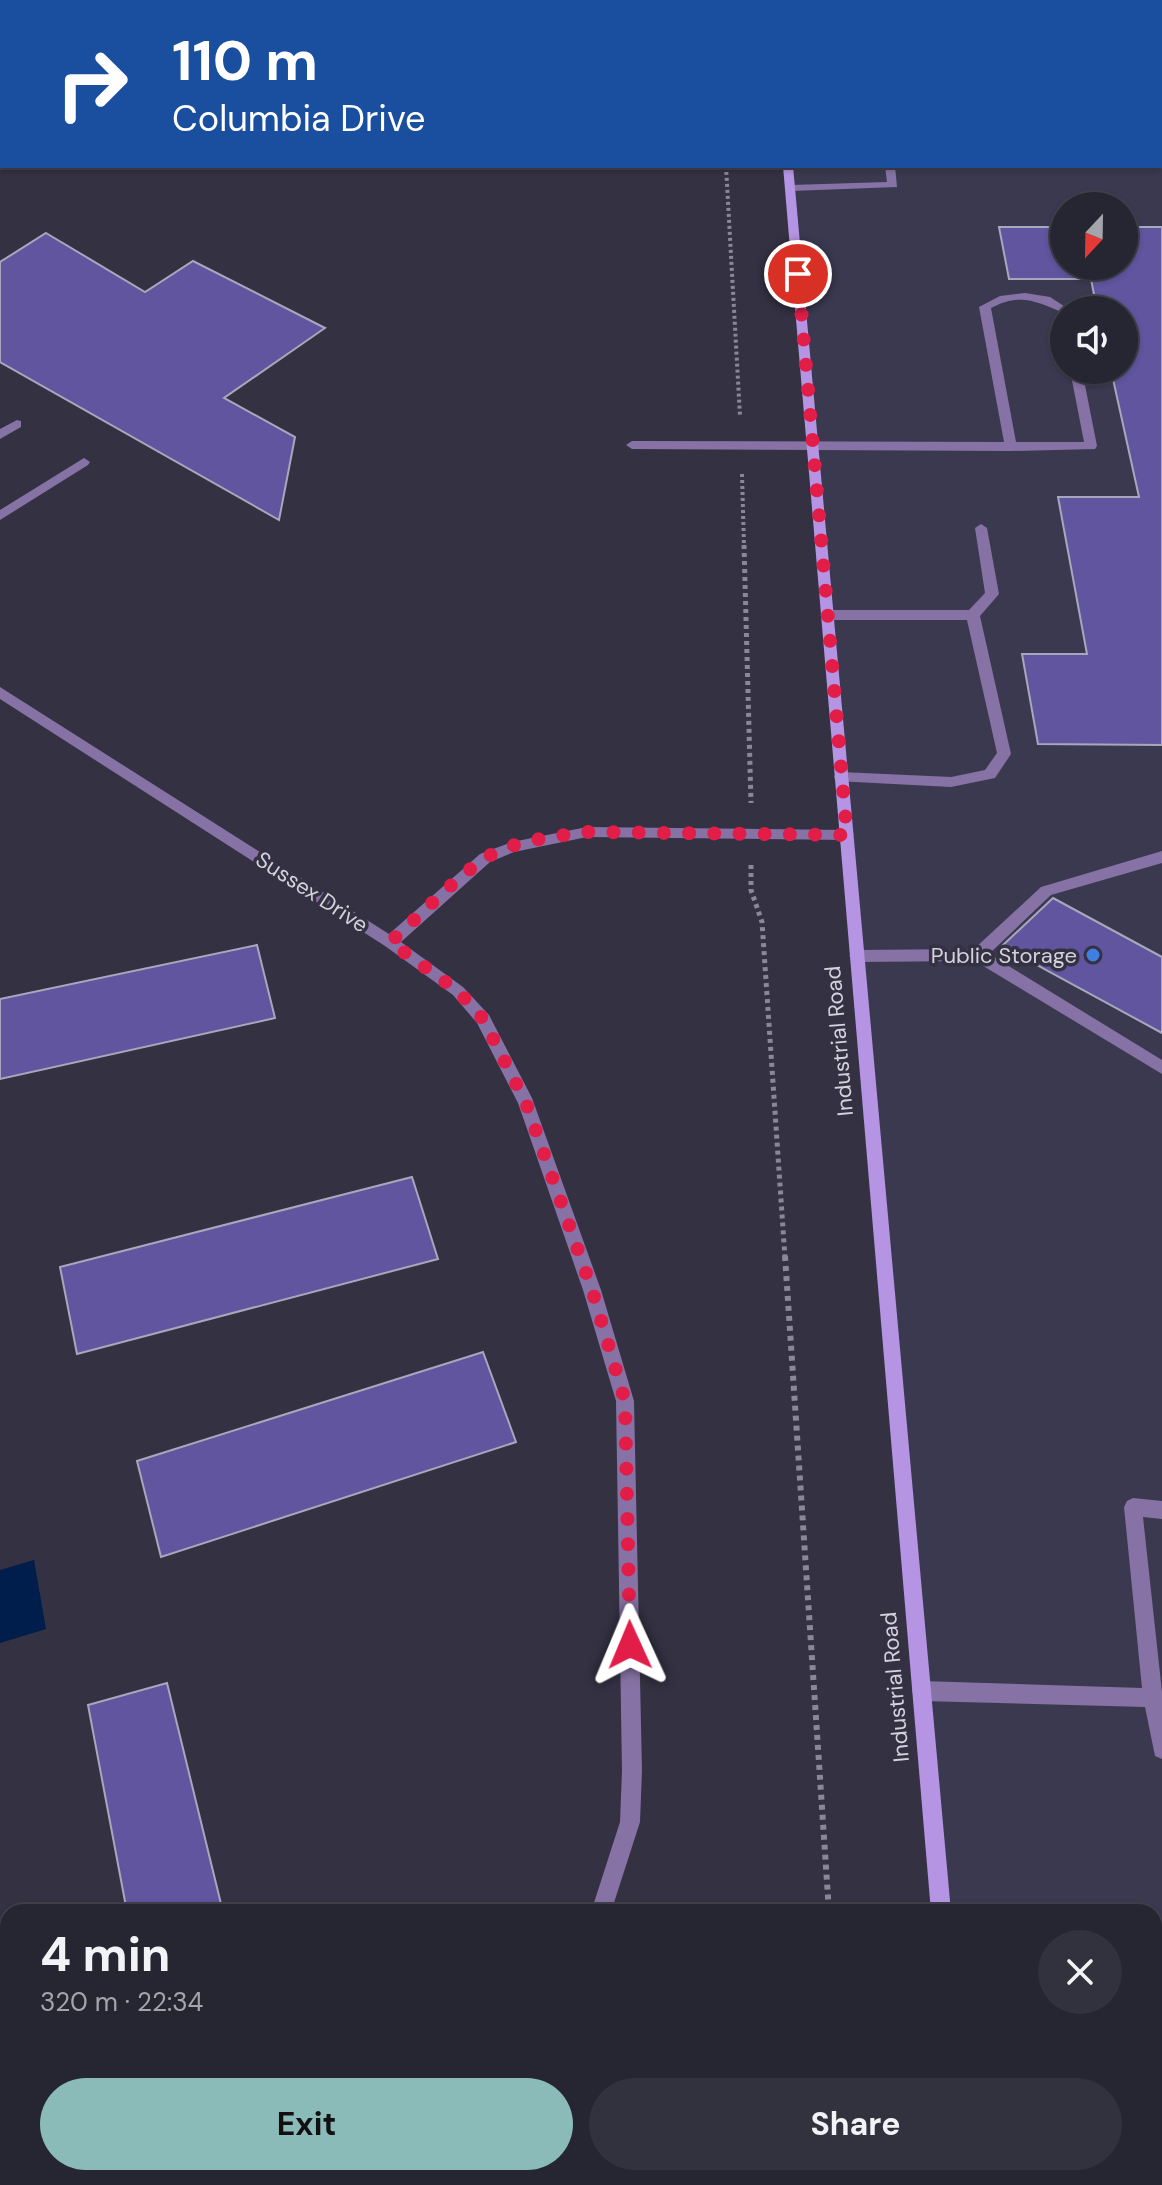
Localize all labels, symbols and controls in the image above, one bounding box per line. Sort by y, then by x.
text: 110 m [172,24,318,97]
icon: right [40,32,144,136]
text: Columbia Drive [172,95,425,142]
north arrow [1050,192,1138,280]
map controls [1050,192,1138,384]
pin [764,240,832,308]
icon: arrive [776,252,820,296]
button: sound [1050,296,1138,384]
street label: Sussex Drive [250,845,374,939]
place label: Public Storage [931,941,1077,970]
marker: Public Storage [1084,946,1102,964]
street label: Industrial Road [818,965,860,1117]
position arrow [588,1603,672,1687]
street label: Industrial Road [874,1611,916,1763]
text: 4 min [40,1923,170,1986]
button: close [1038,1930,1122,2014]
text: 320 m · 22:34 [40,1985,203,2019]
button: Exit [40,2078,573,2170]
button: Share [589,2078,1122,2170]

